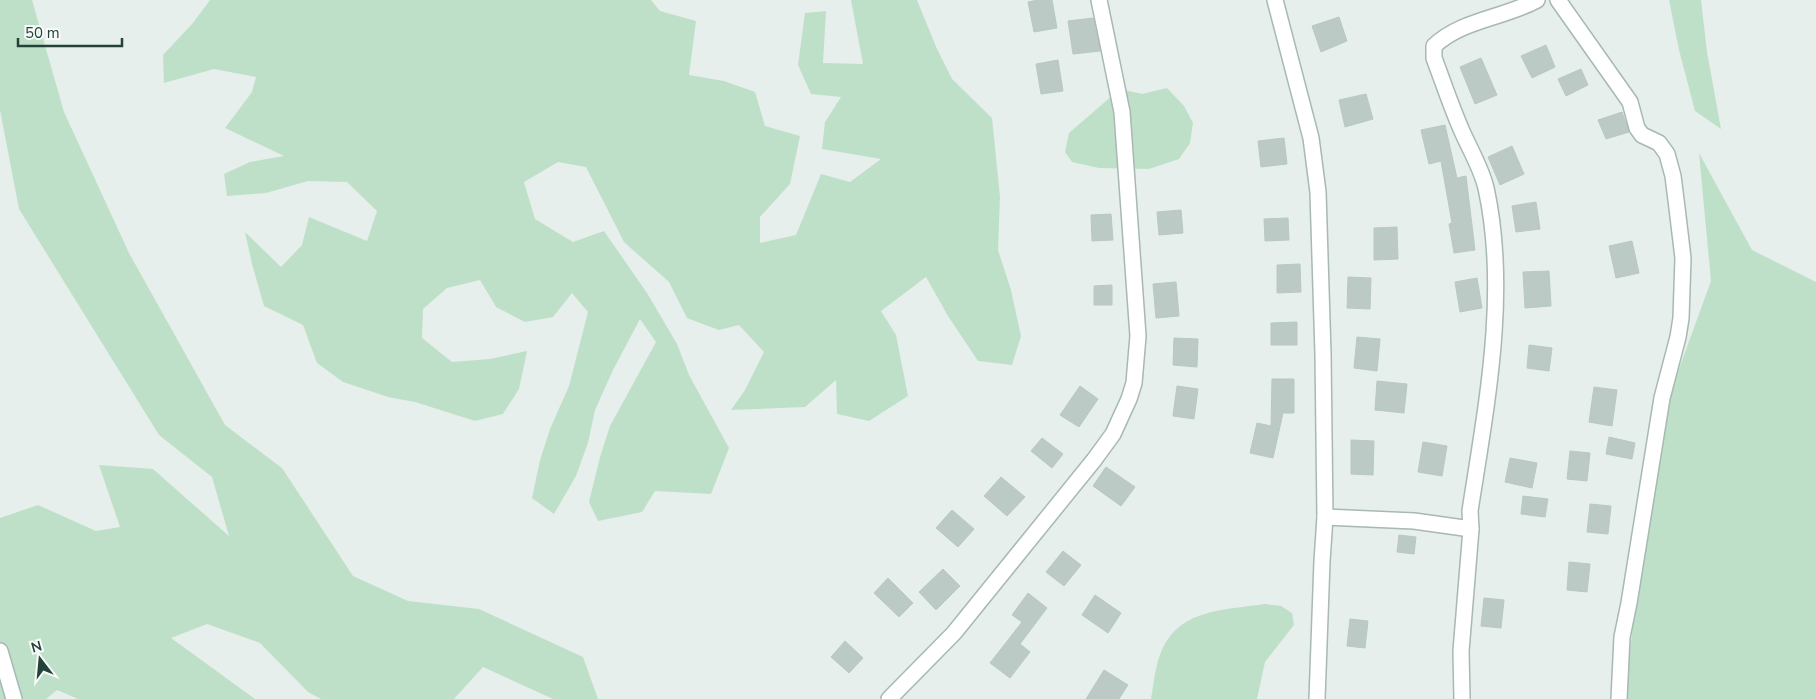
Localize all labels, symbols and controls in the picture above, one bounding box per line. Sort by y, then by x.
scale bar [18,15,121,47]
text: 50 m [25,23,60,43]
north arrow [15,634,65,684]
text: N [29,636,44,658]

